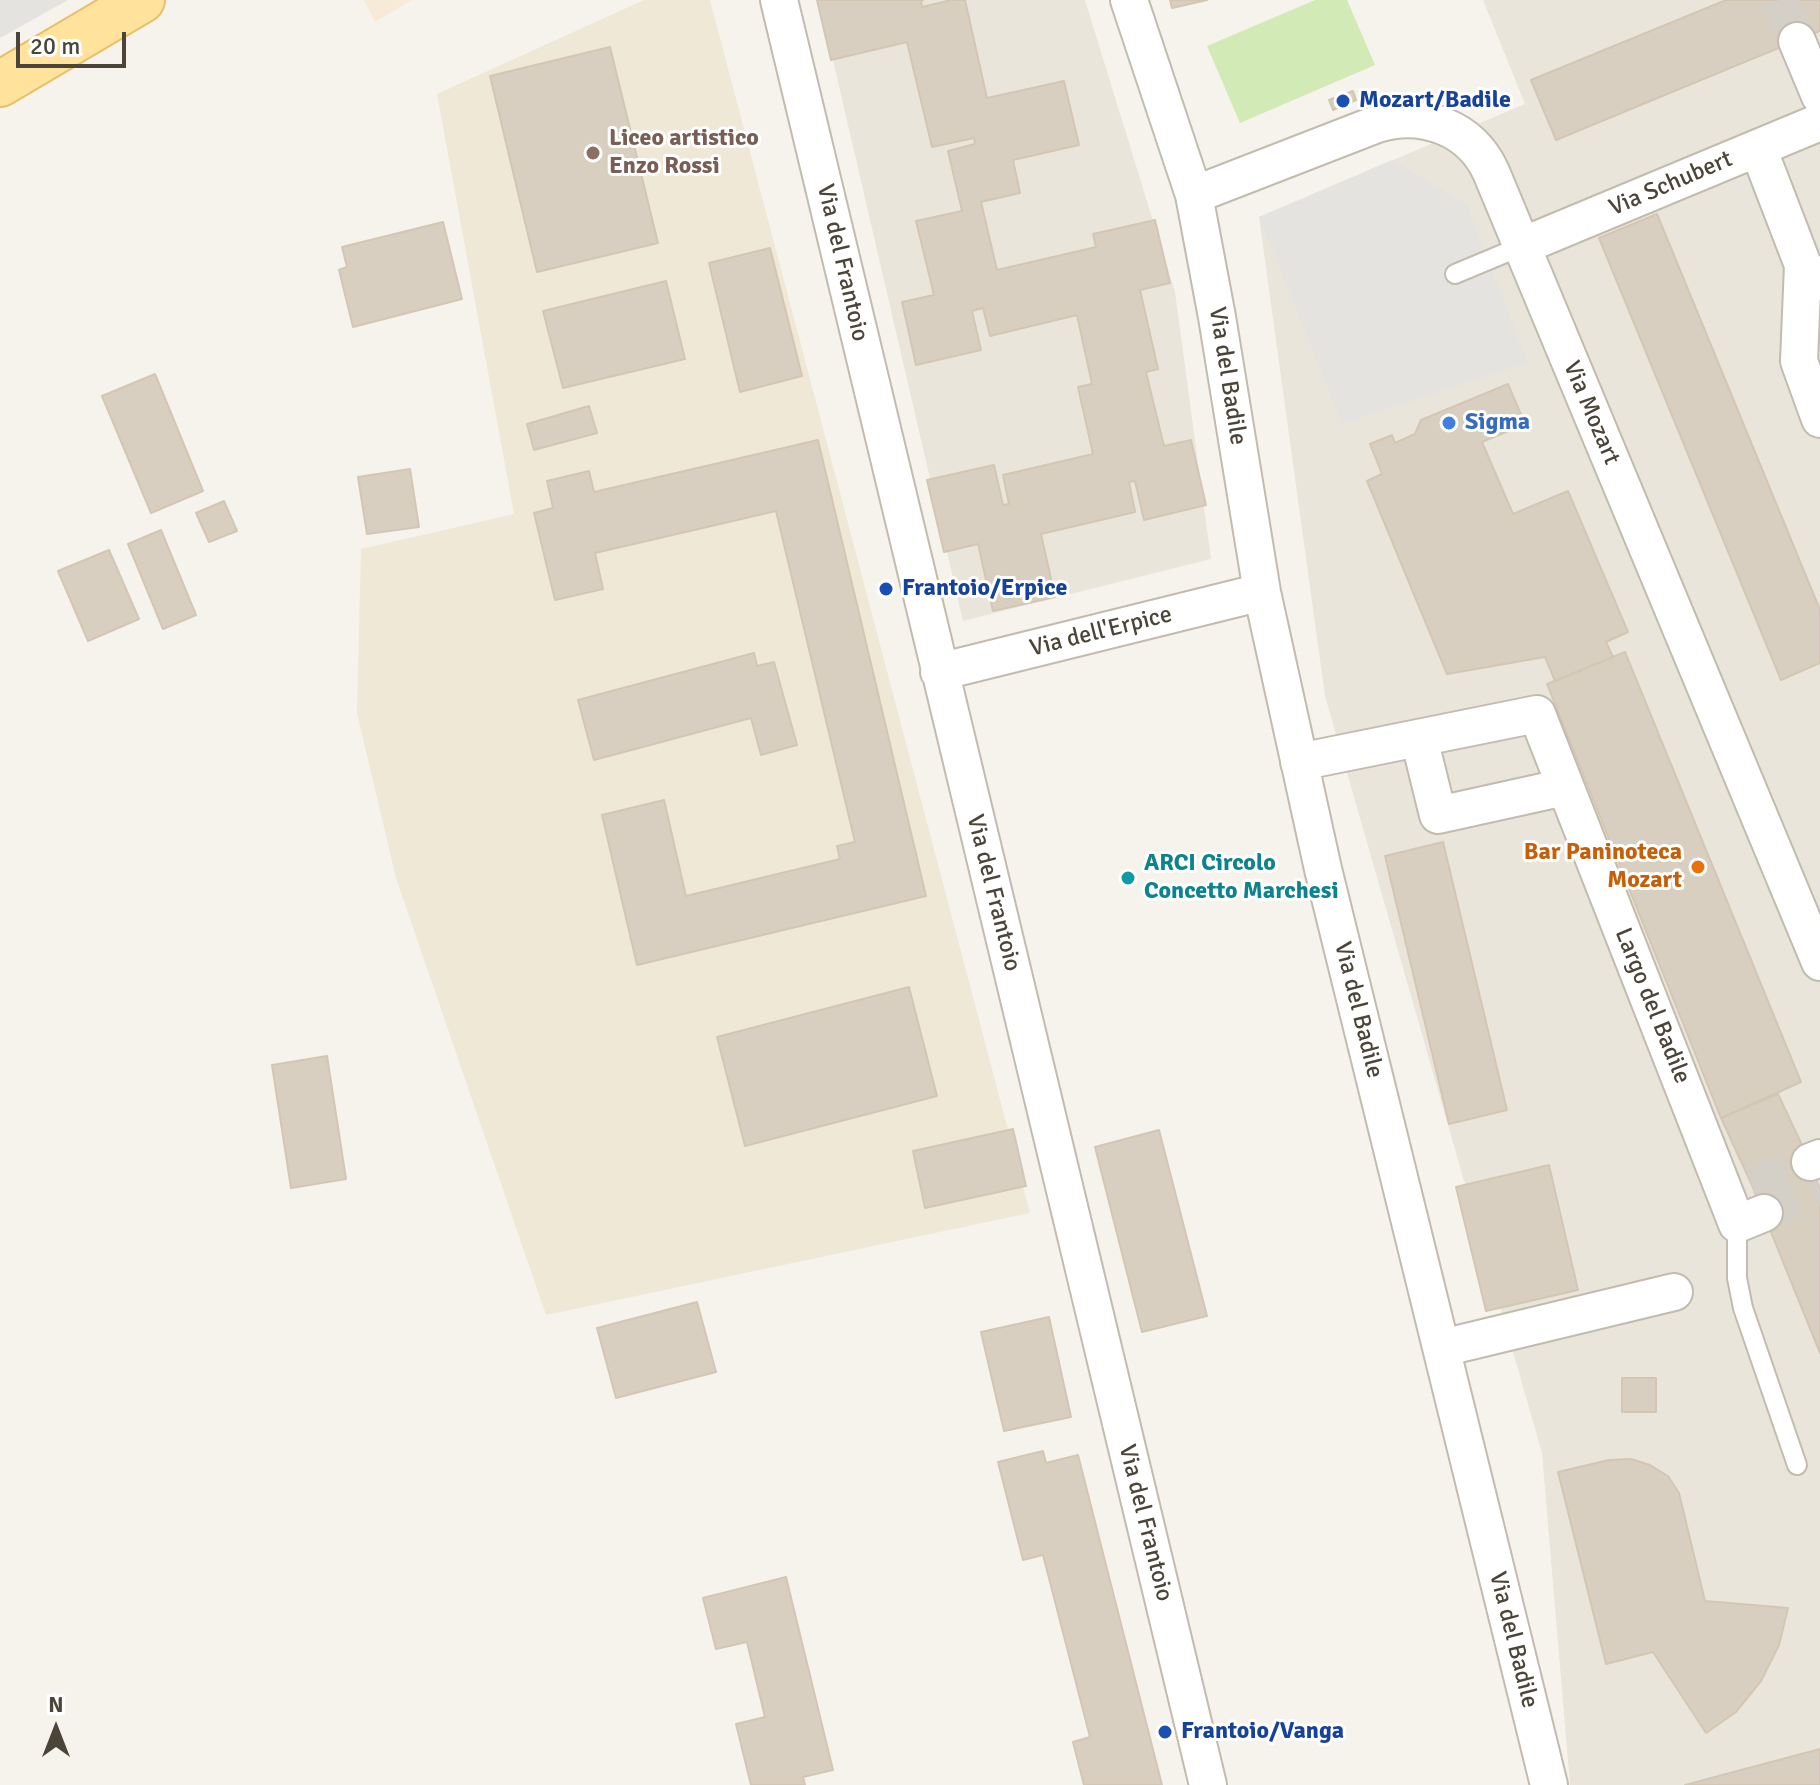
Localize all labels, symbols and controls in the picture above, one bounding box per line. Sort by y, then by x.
scale bar [20,16,130,66]
text: 20 m [30,31,80,61]
place label: Mozart/Badile [1359,87,1511,115]
marker: Mozart/Badile [1334,92,1352,110]
place label: Liceo artistico Enzo Rossi [609,125,759,181]
marker: Liceo artistico Enzo Rossi [584,144,602,162]
street label: Via Schubert [1605,145,1737,223]
street label: Via del Frantoio [810,182,874,344]
street label: Via del Badile [1202,305,1252,447]
street label: Via Mozart [1556,357,1626,469]
place label: Sigma [1465,409,1530,437]
marker: Sigma [1440,414,1458,432]
place label: Frantoio/Erpice [902,575,1067,603]
marker: Frantoio/Erpice [877,580,895,598]
street label: Via dell'Erpice [1027,600,1175,664]
street label: Via del Frantoio [960,812,1026,974]
place label: Bar Paninoteca Mozart [1524,839,1682,895]
place label: ARCI Circolo Concetto Marchesi [1144,850,1339,906]
marker: Bar Paninoteca Mozart [1689,858,1707,876]
marker: ARCI Circolo Concetto Marchesi [1119,869,1137,887]
street label: Largo del Badile [1608,924,1696,1088]
street label: Via del Badile [1327,939,1389,1081]
street label: Via del Frantoio [1112,1442,1178,1604]
street label: Via del Badile [1482,1569,1544,1711]
north arrow [16,1689,96,1769]
text: N [48,1691,64,1718]
place label: Frantoio/Vanga [1181,1718,1344,1746]
marker: Frantoio/Vanga [1156,1723,1174,1741]

